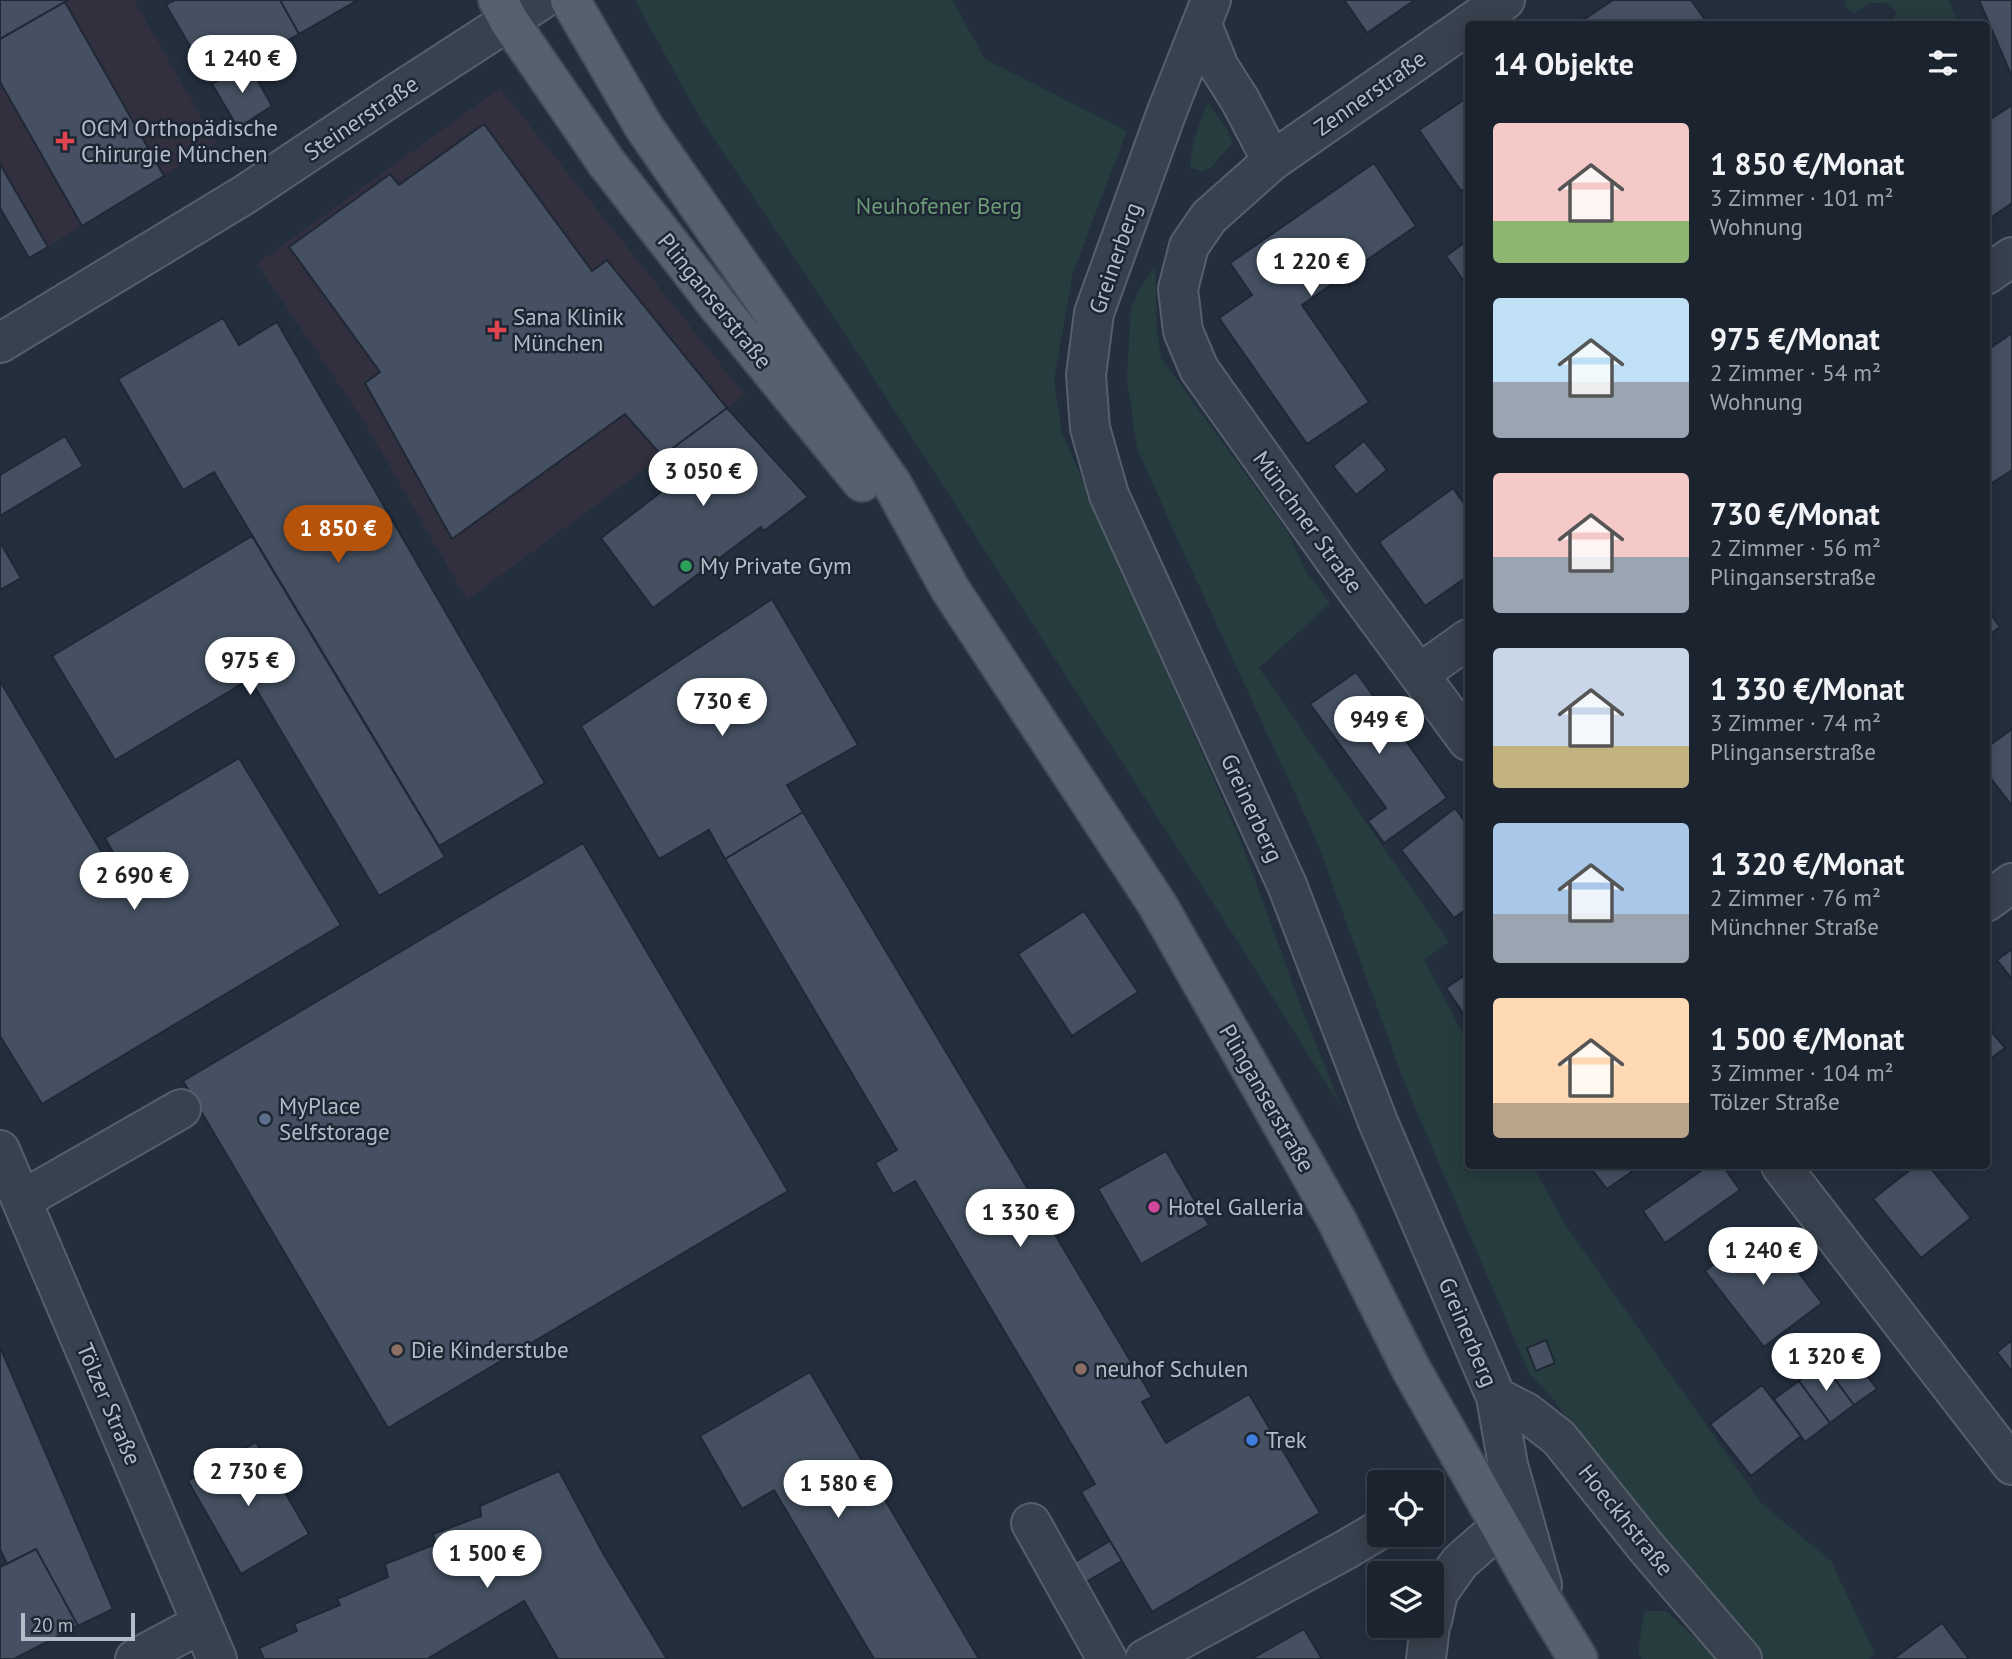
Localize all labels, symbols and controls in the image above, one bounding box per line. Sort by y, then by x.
pin: 1 240 € [177,36,307,95]
text: 1 240 € [204,43,280,72]
street label: Zennerstraße [1308,44,1431,142]
text: 14 Objekte [1493,44,1634,83]
icon: filters [1924,44,1962,82]
street label: Steinerstraße [298,69,423,166]
place label: OCM Orthopädische Chirurgie München [81,113,278,168]
marker: OCM Orthopädische Chirurgie München [55,131,75,151]
text: 1 850 €/Monat [1710,144,1904,183]
icon: home [1549,151,1633,235]
text: 3 Zimmer · 101 m² [1710,183,1894,212]
park label: Neuhofener Berg [856,191,1022,220]
street label: Greinerberg [1082,198,1147,317]
text: Wohnung [1710,212,1803,241]
street label: Plinganserstraße [652,227,779,374]
pin: 1 220 € [1246,238,1376,298]
text: 1 220 € [1273,246,1349,275]
place label: Sana Klinik München [513,302,623,357]
text: 975 €/Monat [1710,319,1880,358]
marker: Sana Klinik München [487,320,507,340]
icon: home [1549,326,1633,410]
text: 2 Zimmer · 54 m² [1710,358,1881,387]
text: Wohnung [1710,387,1803,416]
street label: Münchner Straße [1247,445,1370,599]
pin: 3 050 € [638,448,768,508]
text: 3 050 € [665,456,741,485]
text: 730 €/Monat [1710,494,1880,533]
icon: home [1549,501,1633,585]
pin: 1 850 € [273,505,403,565]
text: 1 850 € [300,513,376,542]
text: 2 Zimmer · 56 m² [1710,533,1881,562]
place label: My Private Gym [700,551,852,580]
marker: My Private Gym [678,558,694,574]
text: Plinganserstraße [1710,562,1876,591]
pin: 975 € [201,638,299,697]
text: 975 € [221,645,279,674]
text: 1 330 €/Monat [1710,669,1904,708]
icon: home [1549,676,1633,760]
pin: 730 € [673,678,771,738]
text: 730 € [693,686,751,715]
pin: 949 € [1330,696,1428,756]
text: 949 € [1350,704,1408,733]
text: 3 Zimmer · 74 m² [1710,708,1881,737]
text: Plinganserstraße [1710,737,1876,766]
street label: Greinerberg [1215,749,1290,867]
text: 1 320 €/Monat [1710,844,1904,883]
icon: home [1549,851,1633,935]
pin: 2 690 € [69,852,199,912]
text: 2 690 € [96,860,172,889]
text: 2 Zimmer · 76 m² [1710,883,1881,912]
text: Münchner Straße [1710,912,1879,941]
street label: Plinganserstraße [1213,1019,1321,1177]
text: 1 500 €/Monat [1710,1019,1904,1058]
icon: home [1549,1026,1633,1110]
text: 3 Zimmer · 104 m² [1710,1058,1894,1087]
text: Tölzer Straße [1710,1087,1840,1116]
place label: MyPlace Selfstorage [279,1091,390,1146]
marker: MyPlace Selfstorage [257,1111,273,1127]
pin: 1 330 € [955,1190,1085,1249]
place label: Hotel Galleria [1168,1192,1304,1221]
text: 1 330 € [982,1197,1058,1226]
marker: Hotel Galleria [1146,1199,1162,1215]
pin: 1 240 € [1698,1228,1828,1287]
text: 1 240 € [1725,1235,1801,1264]
street label: Greinerberg [1432,1273,1504,1391]
pin: 1 320 € [1761,1334,1891,1393]
place label: Die Kinderstube [411,1335,569,1364]
street label: Tölzer Straße [71,1338,148,1469]
text: 1 320 € [1788,1341,1864,1370]
marker: Die Kinderstube [389,1342,405,1358]
place label: neuhof Schulen [1095,1354,1248,1383]
marker: neuhof Schulen [1073,1361,1089,1377]
place label: Trek [1266,1425,1307,1454]
marker: Trek [1244,1432,1260,1448]
pin: 2 730 € [183,1448,313,1508]
text: 2 730 € [210,1456,286,1485]
street label: Hoeckhstraße [1573,1458,1680,1581]
pin: 1 580 € [773,1460,903,1520]
text: 1 580 € [800,1468,876,1497]
map controls [1367,1470,1444,1638]
button: locate [1367,1470,1444,1547]
pin: 1 500 € [422,1530,552,1590]
text: 1 500 € [449,1538,525,1567]
button: layers [1367,1561,1444,1638]
scale bar [21,1610,135,1642]
text: 20 m [32,1613,73,1637]

